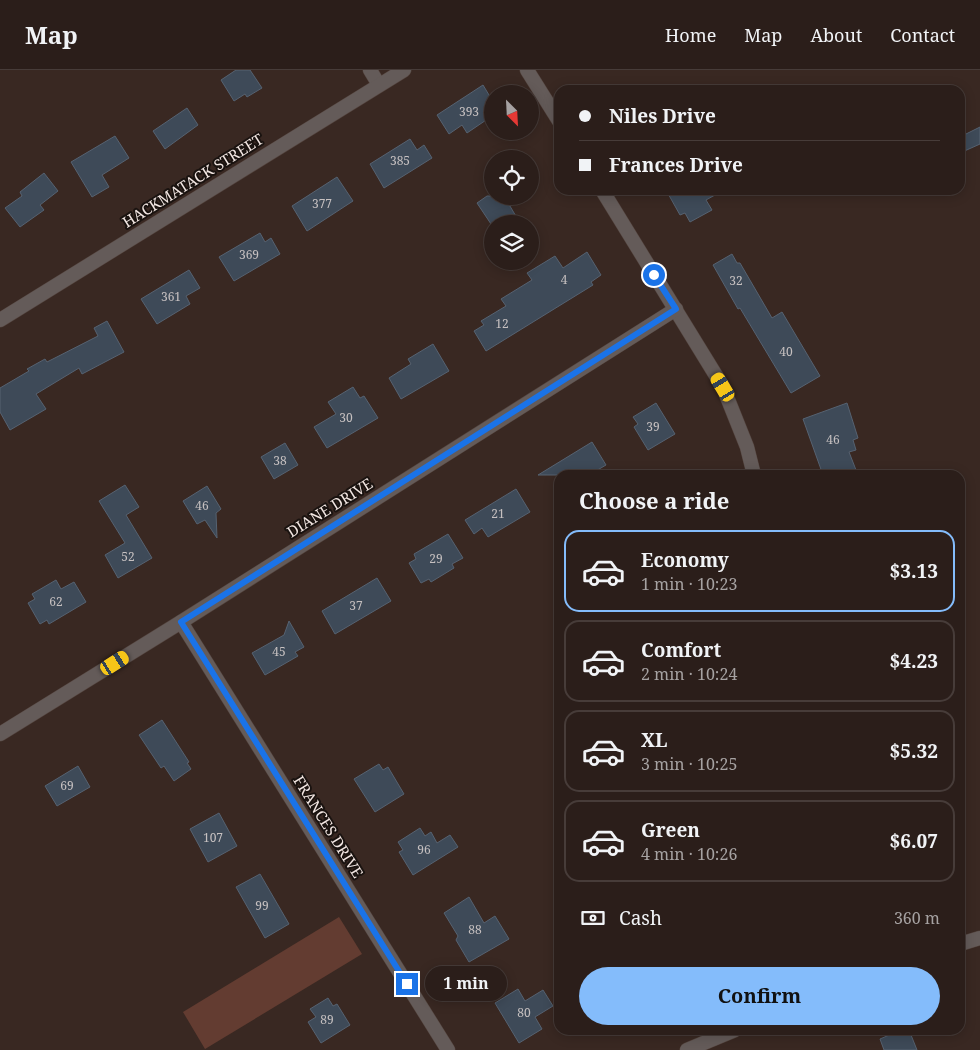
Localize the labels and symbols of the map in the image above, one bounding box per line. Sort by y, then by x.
north arrow [484,85,539,140]
house number: 393 [459,103,479,120]
street label: HACKMATACK STREET [118,129,267,232]
house number: 385 [390,152,410,169]
house number: 377 [312,195,332,212]
house number: 369 [239,246,259,263]
route start [643,264,665,286]
house number: 4 [561,271,568,288]
house number: 32 [729,272,743,289]
house number: 361 [161,288,181,305]
house number: 12 [495,315,509,332]
house number: 40 [779,343,793,360]
car [708,370,737,404]
house number: 30 [339,409,353,426]
house number: 39 [646,418,660,435]
house number: 46 [826,431,840,448]
house number: 38 [273,452,287,469]
street label: DIANE DRIVE [283,473,376,541]
house number: 46 [195,497,209,514]
house number: 21 [491,505,505,522]
house number: 52 [121,548,135,565]
house number: 29 [429,550,443,567]
house number: 62 [49,593,63,610]
house number: 37 [349,597,363,614]
house number: 45 [272,643,286,660]
car [98,649,131,677]
street label: FRANCES DRIVE [289,772,368,881]
house number: 69 [60,777,74,794]
house number: 107 [203,829,223,846]
house number: 96 [417,841,431,858]
house number: 99 [255,897,269,914]
house number: 88 [468,921,482,938]
callout: 1 min [424,966,507,1002]
route end [396,973,418,995]
house number: 80 [517,1004,531,1021]
house number: 89 [320,1011,334,1028]

